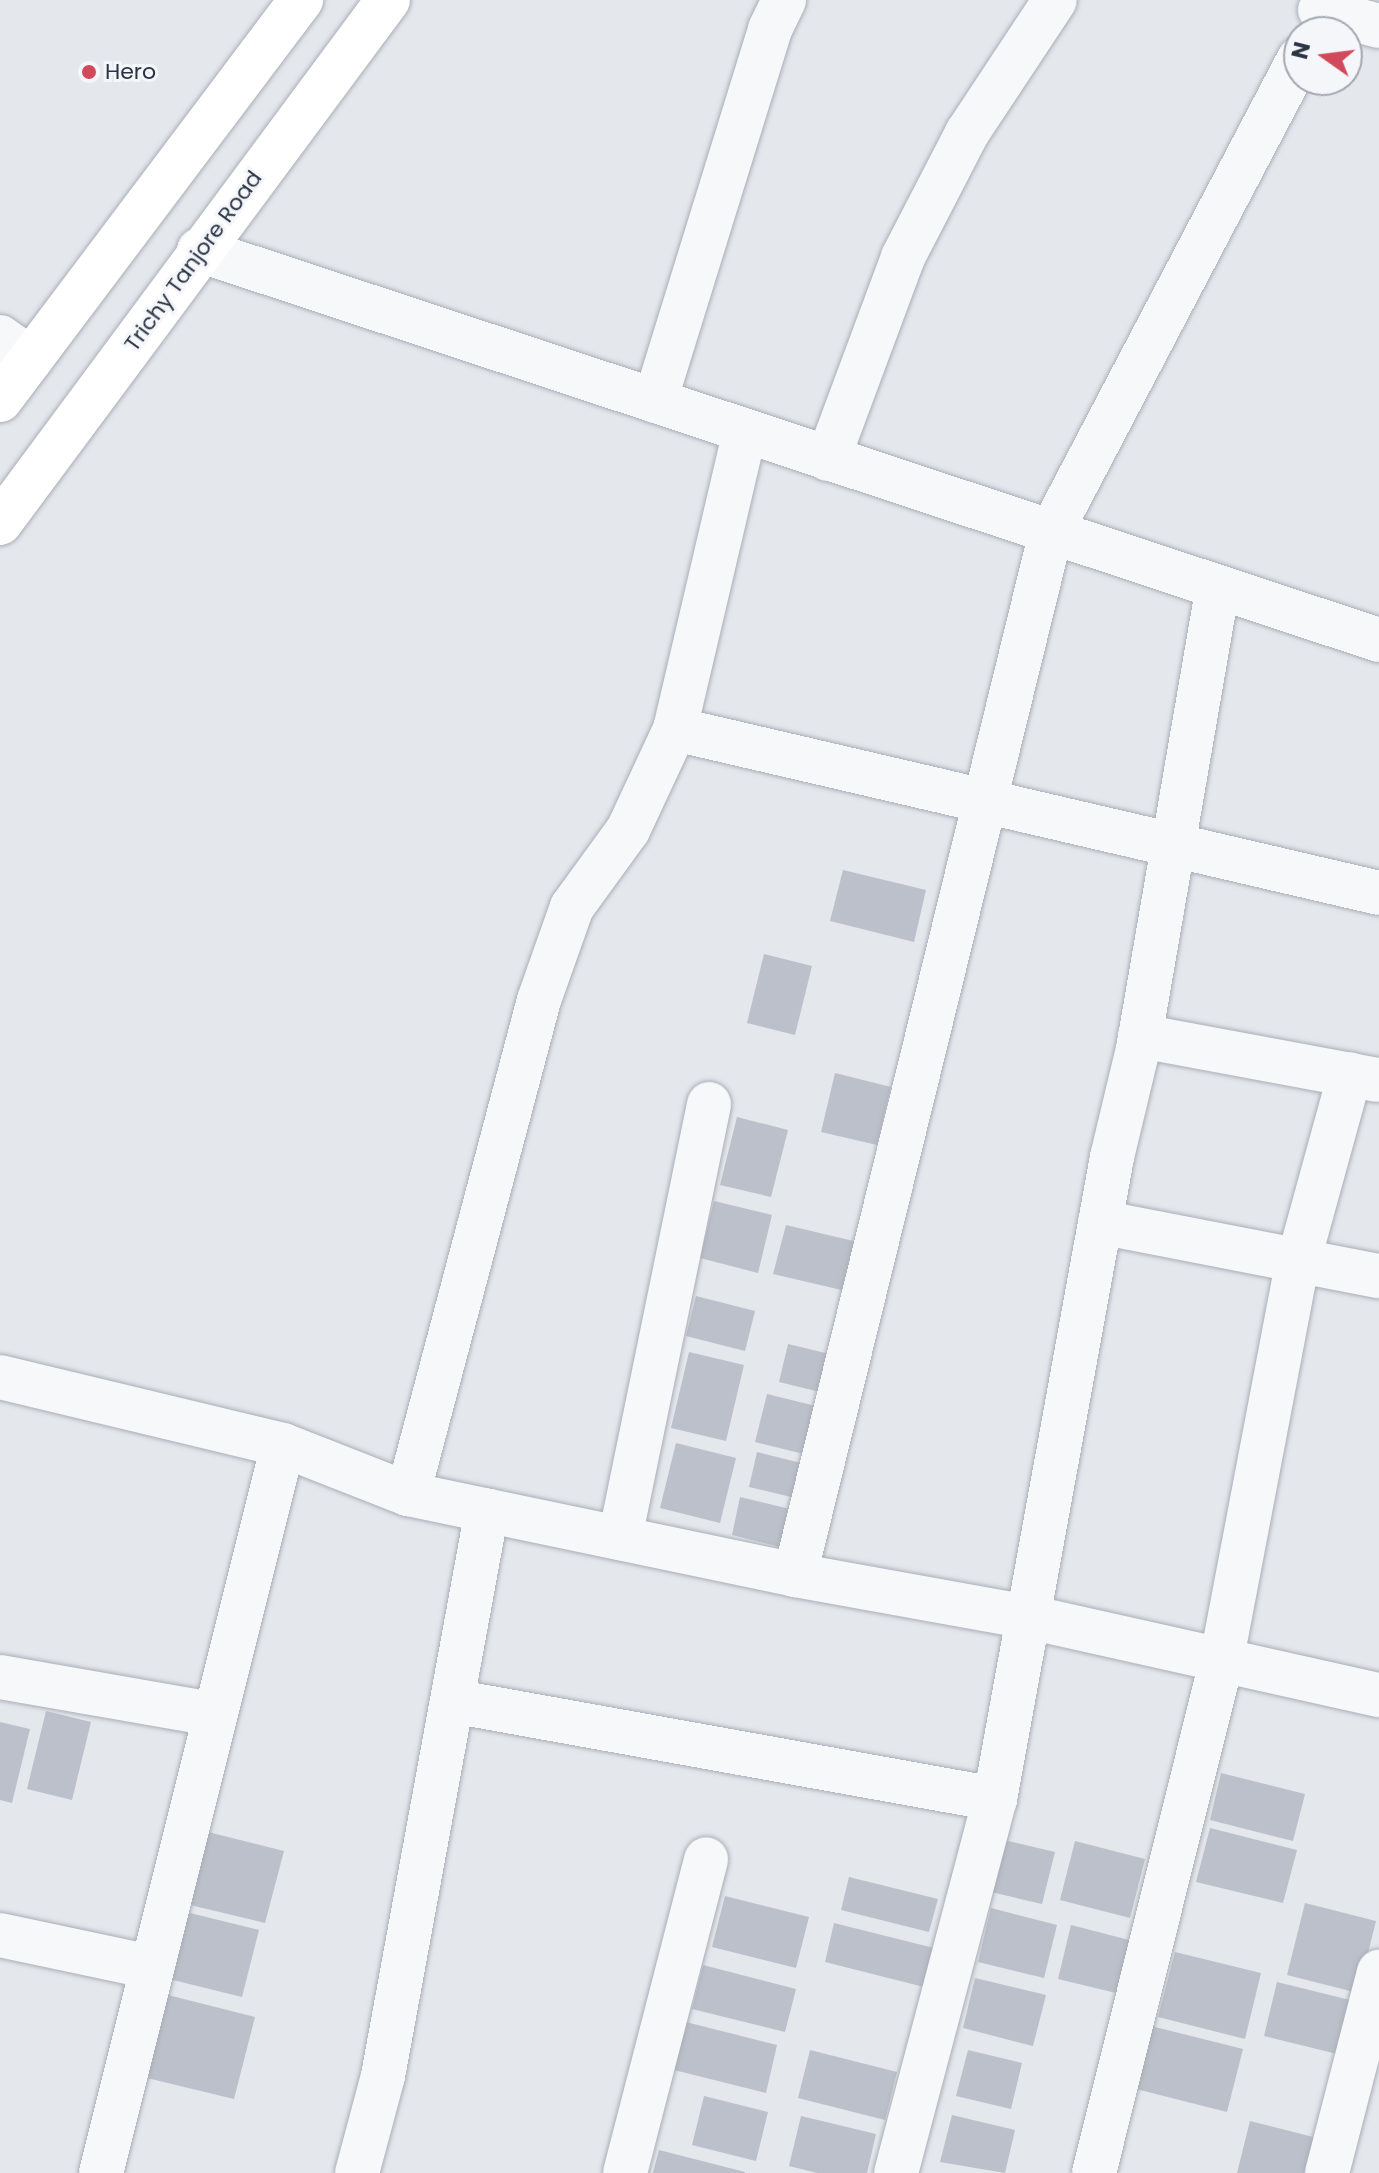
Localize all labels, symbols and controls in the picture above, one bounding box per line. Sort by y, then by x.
north arrow [1283,16,1363,96]
text: N [1284,39,1318,62]
place label: Hero [105,59,156,85]
marker: Hero [80,63,98,81]
street label: Trichy Tanjore Road [119,166,267,356]

